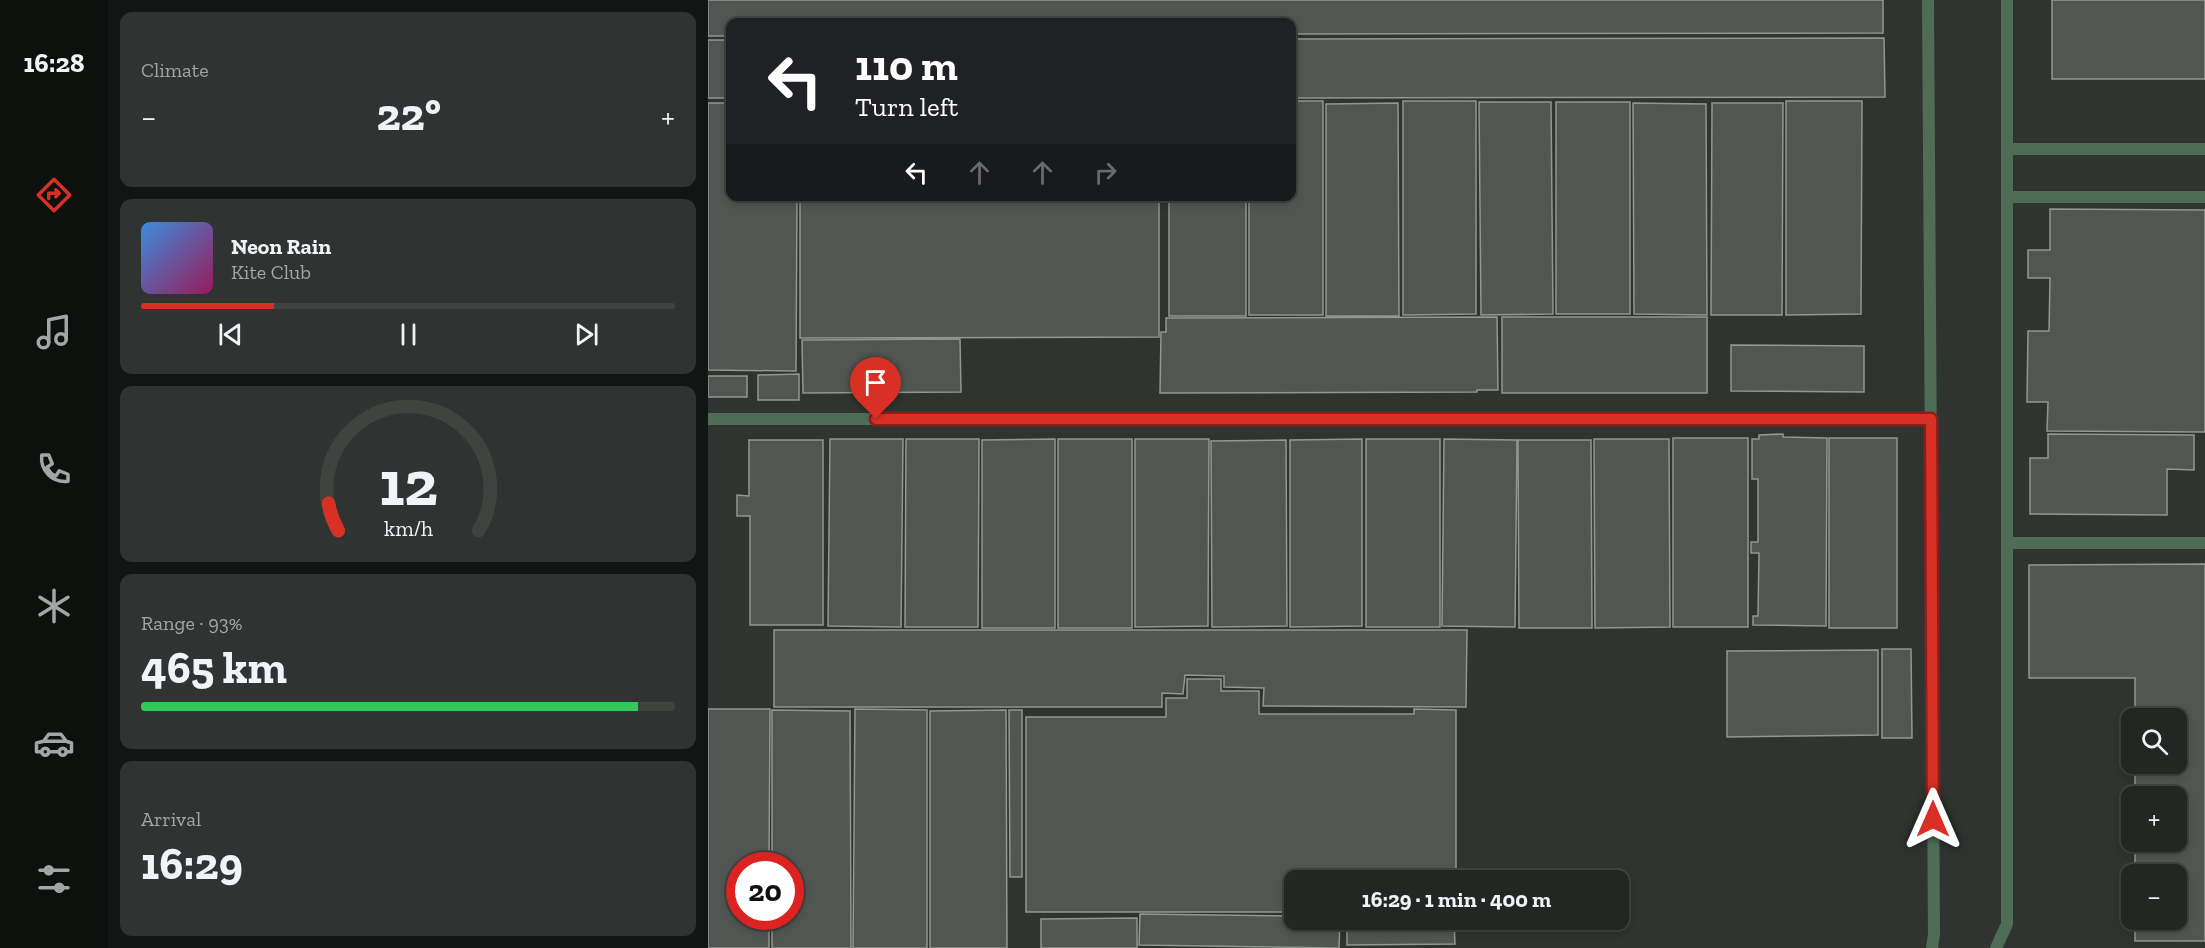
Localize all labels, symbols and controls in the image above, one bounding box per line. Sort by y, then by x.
text: 110 m [855,40,958,91]
icon: left [756,42,834,120]
text: 16:28 [23,47,85,79]
text: Climate [141,58,209,82]
text: 22° [376,88,441,142]
text: Turn left [855,91,958,123]
text: − [141,97,156,136]
text: + [661,97,675,136]
icon: left [900,156,933,189]
icon: ahead [963,156,996,189]
icon: ahead [1026,156,1059,189]
icon: right [1089,156,1122,189]
icon: directions [33,174,75,216]
text: Neon Rain [231,233,331,260]
text: Kite Club [231,260,311,284]
icon: music [33,311,75,353]
icon: previous [214,318,247,351]
icon: pause [392,318,425,351]
icon: next [570,318,603,351]
pin [850,357,901,419]
icon: arrive [859,366,892,399]
text: 12 [379,446,437,521]
icon: phone [33,448,75,490]
text: km/h [384,516,432,541]
icon: climate [33,585,75,627]
text: Range · 93% [141,611,242,635]
text: 465 km [141,641,287,695]
map controls [2121,708,2187,930]
button: search [2121,708,2187,774]
icon: car [33,722,75,764]
button: + [2121,786,2187,852]
position arrow [1901,787,1965,851]
text: Arrival [141,807,201,831]
text: 16:29 [141,837,243,891]
speed limit sign: 20 [726,852,804,930]
icon: filters [33,858,75,900]
button: − [2121,864,2187,930]
text: 16:29 · 1 min · 400 m [1362,886,1551,913]

